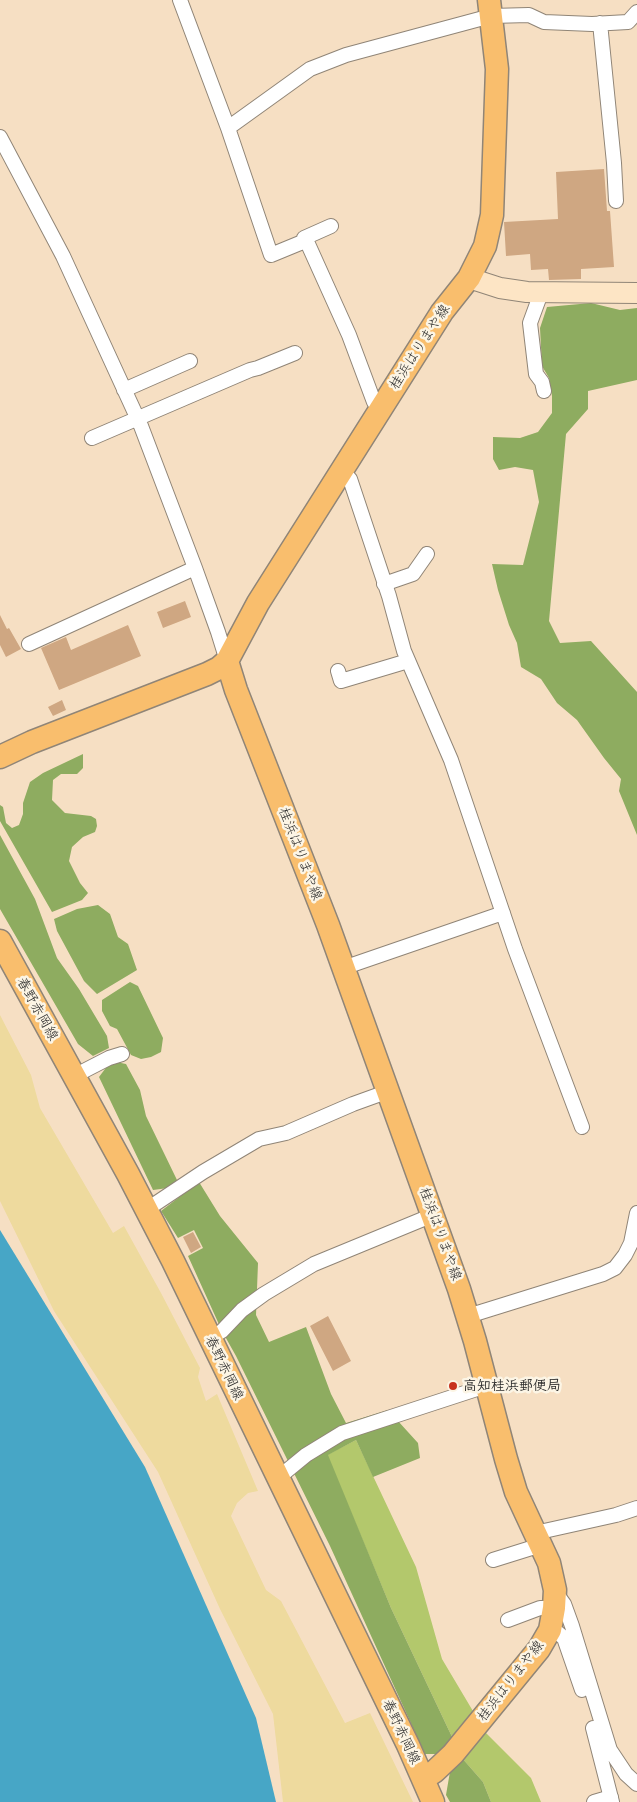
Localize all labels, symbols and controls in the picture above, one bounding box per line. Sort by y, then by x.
street label: 桂浜はりまや線 [386,301,454,393]
street label: 桂浜はりまや線 [275,805,325,903]
street label: 春野赤岡線 [13,974,61,1044]
street label: 桂浜はりまや線 [415,1185,465,1283]
street label: 春野赤岡線 [201,1333,247,1403]
place label: 高知桂浜郵便局 [463,1378,561,1394]
marker: 高知桂浜郵便局 [447,1380,459,1392]
street label: 桂浜はりまや線 [474,1637,548,1725]
street label: 春野赤岡線 [379,1697,423,1767]

